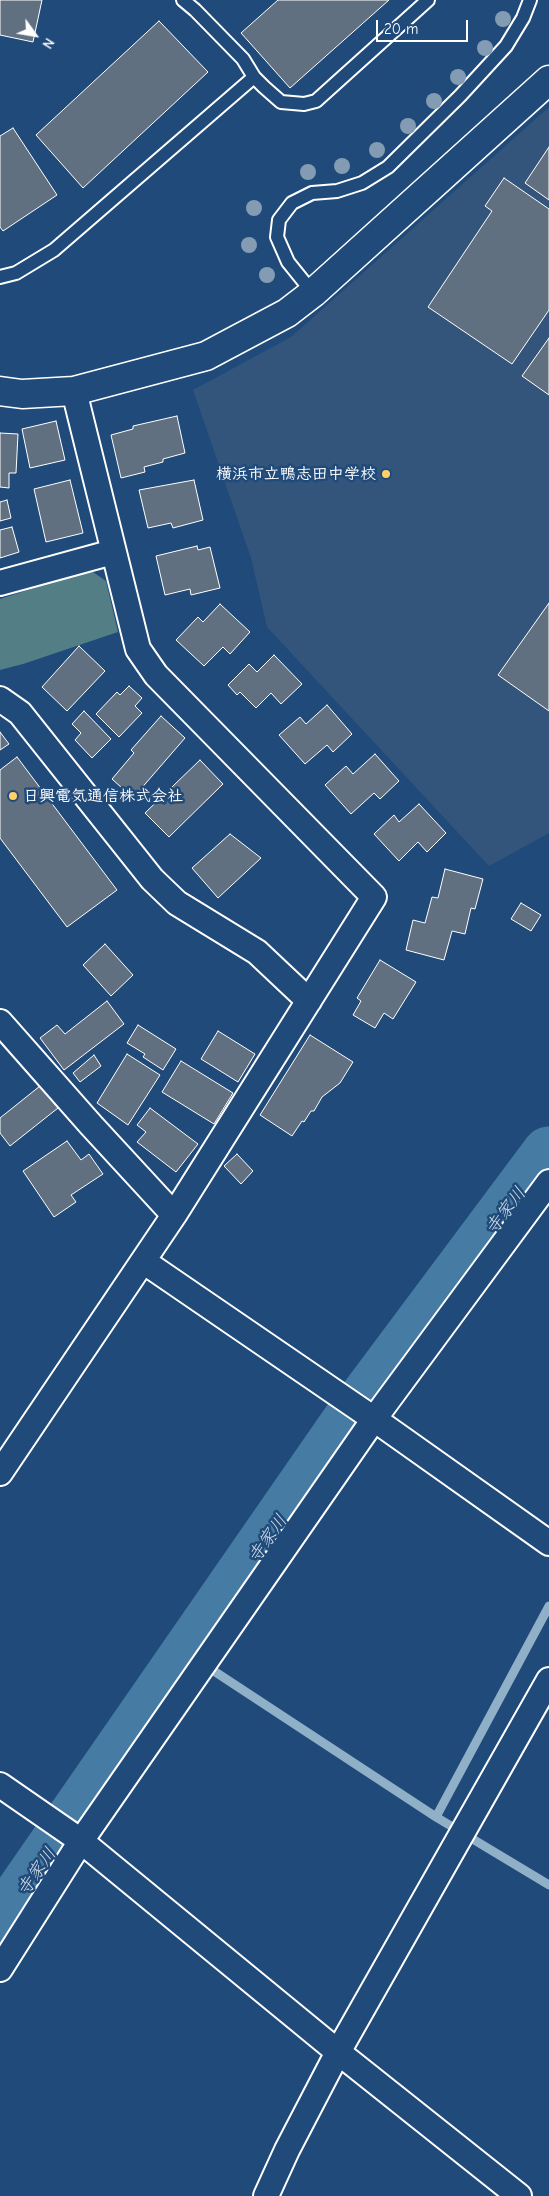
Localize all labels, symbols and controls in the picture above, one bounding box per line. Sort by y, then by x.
north arrow [10,10,60,60]
scale bar [379,10,472,42]
text: 20 m [384,20,418,38]
text: N [39,35,58,52]
place label: 横浜市立鴨志田中学校 [216,464,376,484]
marker: 横浜市立鴨志田中学校 [380,468,392,480]
place label: 日興電気通信株式会社 [23,786,183,806]
marker: 日興電気通信株式会社 [7,790,19,802]
water label: 寺家川 [481,1183,531,1239]
water label: 寺家川 [244,1511,292,1567]
water label: 寺家川 [13,1844,61,1900]

